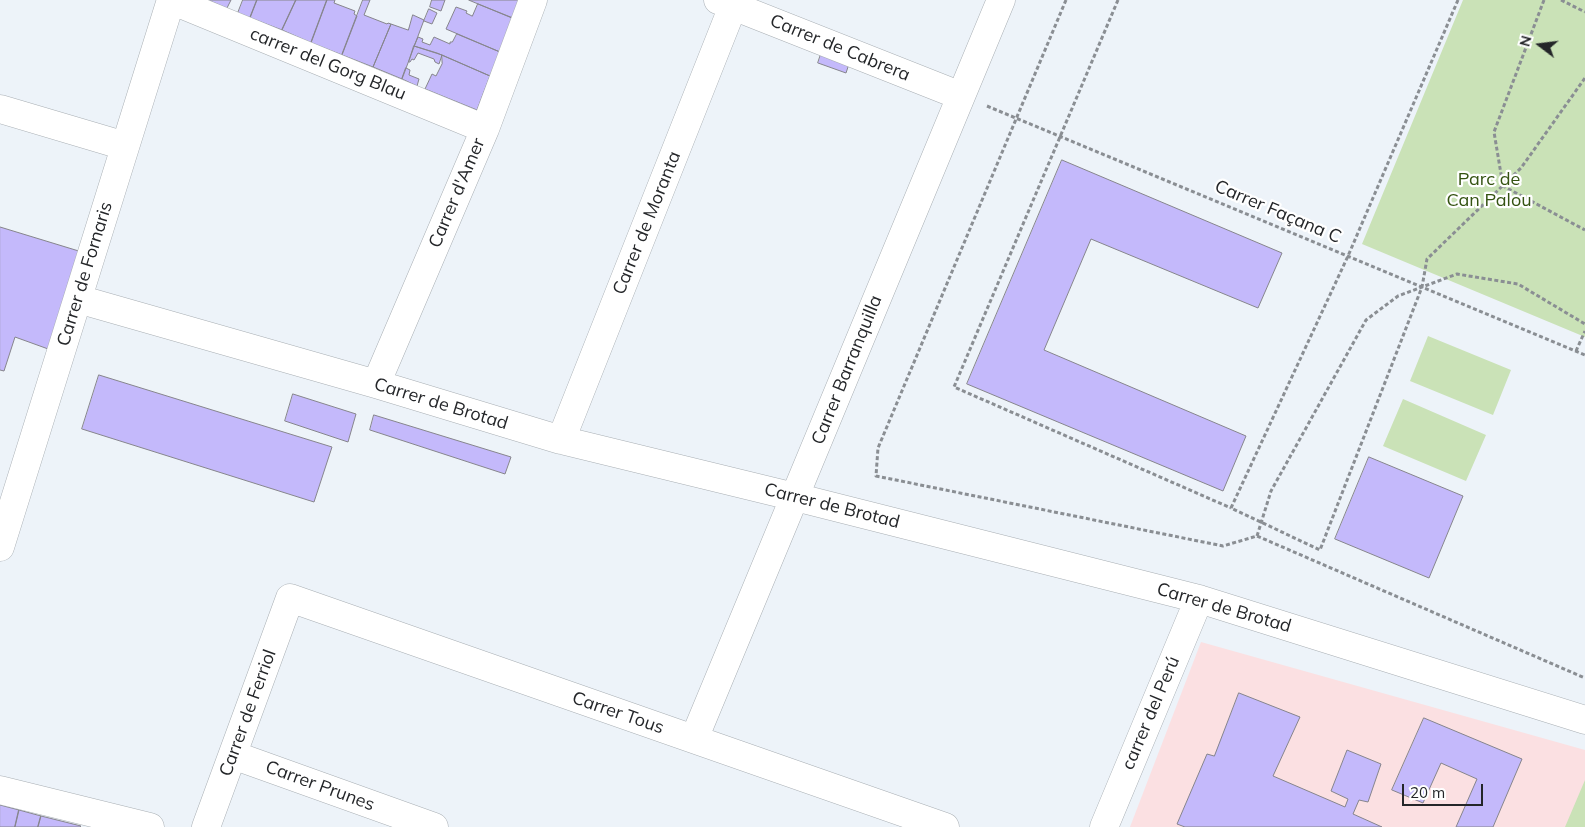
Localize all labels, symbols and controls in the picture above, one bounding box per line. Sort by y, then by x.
street label: Carrer de Cabrera [767,10,913,86]
north arrow [1515,20,1565,70]
street label: carrer del Gorg Blau [247,23,409,105]
text: N [1515,34,1536,49]
street label: Carrer d'Amer [424,135,490,251]
street label: Carrer de Moranta [608,148,686,298]
park label: Parc de Can Palou [1446,169,1532,212]
street label: Carrer Façana C [1211,176,1345,248]
street label: Carrer de Fornaris [53,199,117,349]
street label: Carrer Barranquilla [807,292,887,448]
street label: Carrer de Brotad [371,373,511,435]
street label: Carrer de Brotad [762,479,902,533]
street label: Carrer de Brotad [1154,578,1294,638]
street label: Carrer de Ferriol [215,647,281,779]
street label: carrer del Perú [1117,653,1185,773]
street label: Carrer Tous [569,687,667,739]
street label: Carrer Prunes [262,756,378,816]
scale bar [1405,774,1486,806]
text: 20 m [1410,783,1445,802]

